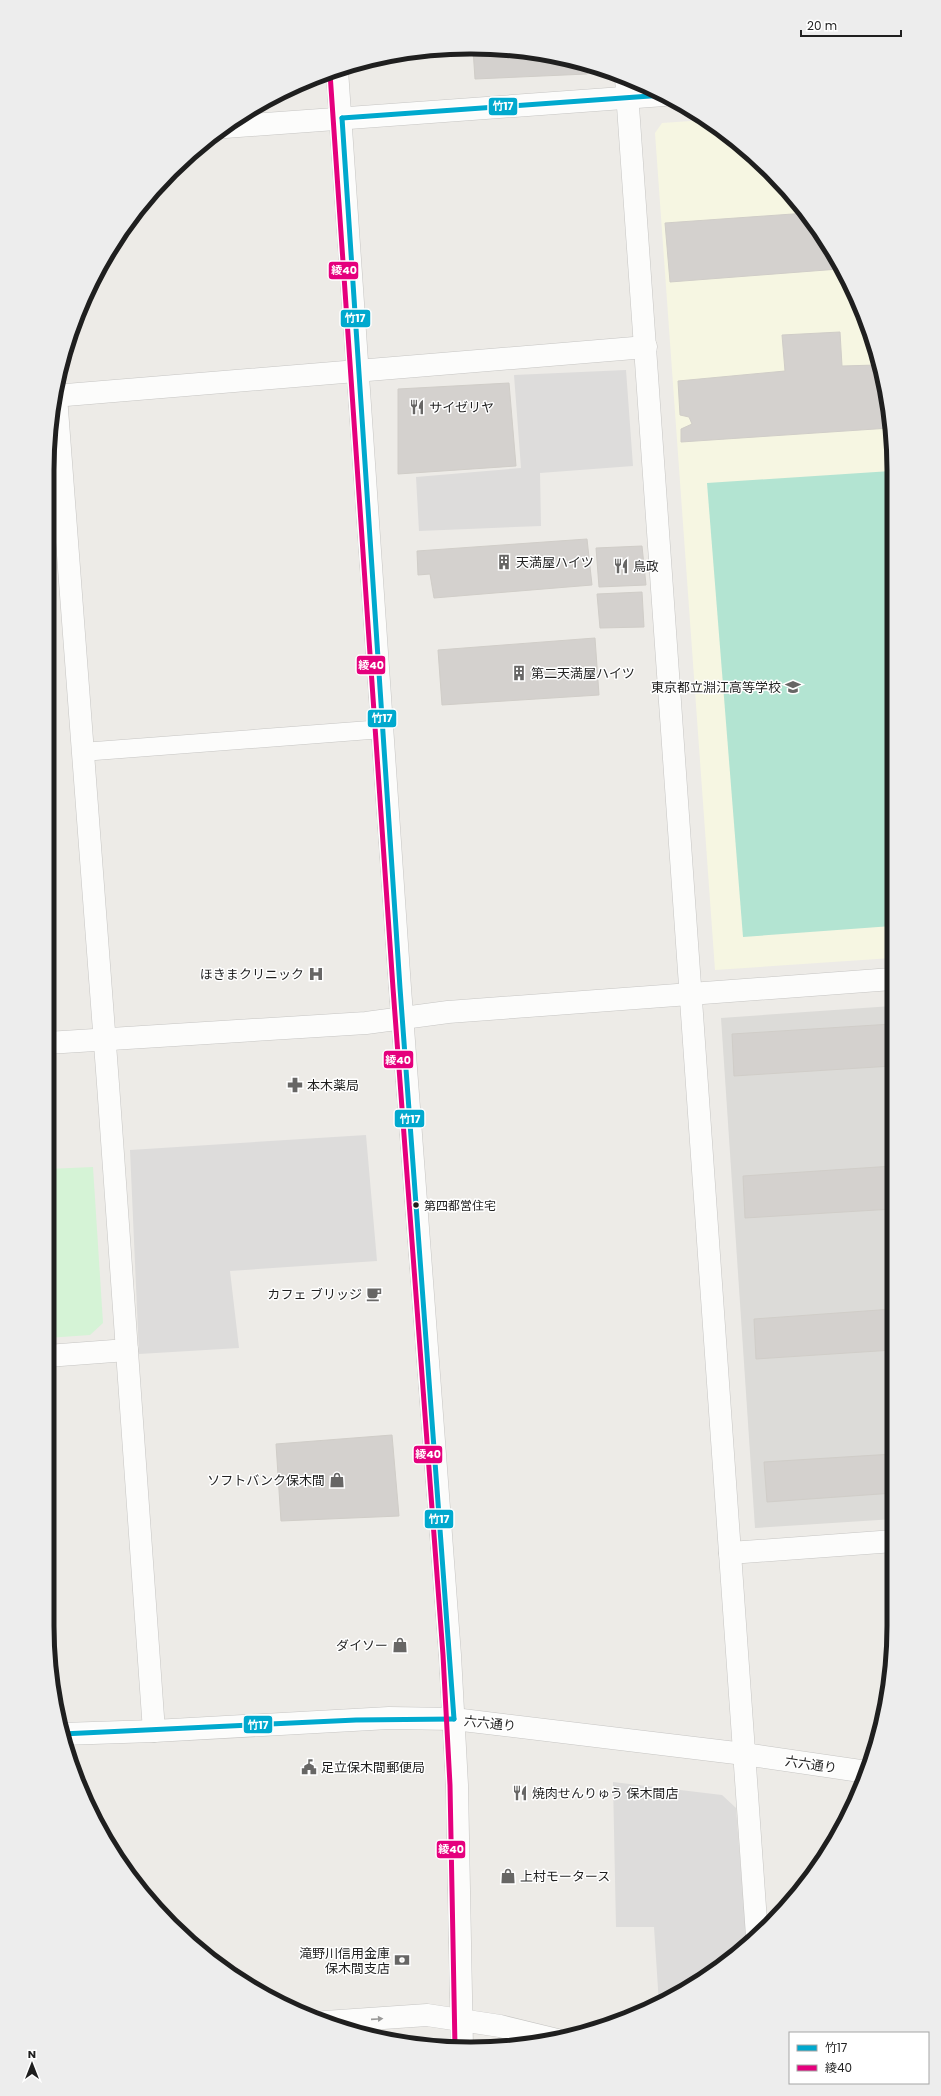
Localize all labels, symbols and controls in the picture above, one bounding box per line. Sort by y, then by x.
scale bar [801,12,901,38]
text: 20 m [807,17,837,34]
line badge: 竹17 [488,97,518,116]
text: 竹17 [492,98,514,114]
line badge: 綾40 [328,261,359,280]
text: 綾40 [331,262,357,278]
line badge: 竹17 [340,309,371,328]
text: 竹17 [344,310,366,326]
restaurant icon: サイゼリヤ [408,398,426,416]
place label: サイゼリヤ [429,398,494,417]
building icon: 天満屋ハイツ [495,553,513,571]
place label: 天満屋ハイツ [516,553,594,572]
restaurant icon: 鳥政 [612,557,630,575]
place label: 鳥政 [633,557,659,576]
line badge: 綾40 [356,655,386,675]
text: 綾40 [358,657,384,673]
building icon: 第二天満屋ハイツ [510,664,528,682]
place label: 第二天満屋ハイツ [531,664,635,683]
place label: 東京都立淵江高等学校 [651,678,781,697]
school or university icon: 東京都立淵江高等学校 [784,678,802,696]
line badge: 竹17 [367,709,397,728]
text: 竹17 [371,710,393,726]
place label: ほきまクリニック [200,965,304,984]
hospital icon: ほきまクリニック [307,965,325,983]
line badge: 綾40 [383,1050,414,1069]
text: 綾40 [385,1052,411,1068]
pharmacy icon: 本木薬局 [286,1076,304,1094]
place label: 本木薬局 [307,1076,359,1095]
line badge: 竹17 [394,1109,425,1128]
text: 竹17 [399,1111,421,1127]
place label: 第四都営住宅 [424,1197,496,1214]
marker: 第四都営住宅 [411,1200,421,1210]
place label: カフェ ブリッジ [268,1285,362,1304]
cafe icon: カフェ ブリッジ [365,1285,383,1303]
line badge: 綾40 [413,1445,443,1464]
text: 綾40 [415,1446,441,1462]
place label: ソフトバンク保木間 [207,1471,325,1490]
shop icon: ソフトバンク保木間 [328,1471,346,1489]
line badge: 竹17 [424,1509,454,1529]
text: 竹17 [428,1511,450,1527]
place label: ダイソー [336,1636,388,1655]
shop icon: ダイソー [391,1636,409,1654]
street label: 六六通り [463,1711,517,1736]
line badge: 竹17 [243,1715,273,1734]
text: 竹17 [247,1717,269,1733]
street label: 六六通り [784,1751,838,1778]
public building icon: 足立保木間郵便局 [300,1758,318,1776]
place label: 足立保木間郵便局 [321,1758,425,1777]
restaurant icon: 焼肉せんりゅう 保木間店 [511,1784,529,1802]
place label: 焼肉せんりゅう 保木間店 [532,1784,678,1803]
line badge: 綾40 [436,1840,466,1859]
text: 綾40 [438,1841,464,1857]
shop icon: 上村モータース [499,1867,517,1885]
place label: 上村モータース [520,1867,610,1886]
place label: 滝野川信用金庫 保木間支店 [299,1944,390,1978]
bank icon: 滝野川信用金庫 保木間支店 [393,1951,411,1969]
one-way arrow [371,2015,384,2022]
legend [789,2032,929,2084]
text: 竹17 [825,2039,848,2056]
north arrow [12,2044,52,2084]
text: N [28,2046,36,2062]
text: 綾40 [825,2059,852,2076]

